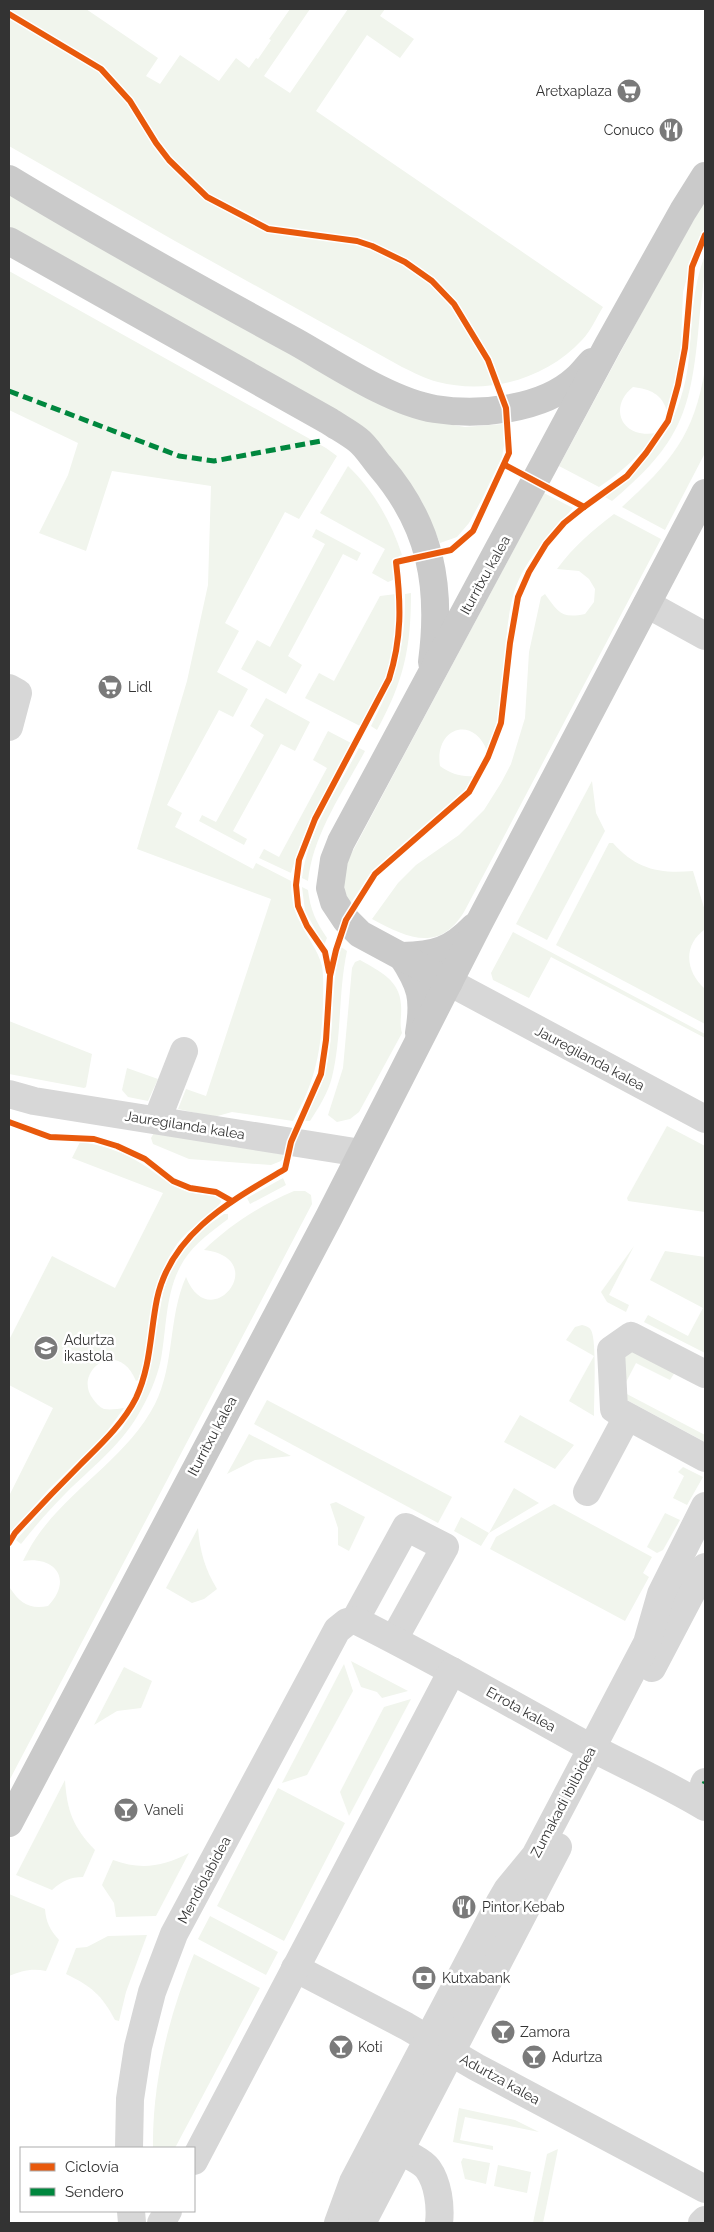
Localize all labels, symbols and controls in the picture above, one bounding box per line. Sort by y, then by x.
supermarket icon: Aretxaplaza [616,78,642,104]
place label: Aretxaplaza [536,83,612,99]
restaurant icon: Conuco [658,117,684,143]
place label: Conuco [604,122,654,138]
street label: Iturritxu kalea [457,533,513,617]
supermarket icon: Lidl [97,674,123,700]
place label: Lidl [128,679,152,695]
street label: Jauregilanda kalea [533,1022,647,1094]
street label: Jauregilanda kalea [124,1108,246,1142]
place label: Adurtza ikastola [64,1332,114,1364]
school or university icon: Adurtza ikastola [33,1335,59,1361]
street label: Iturritxu kalea [184,1394,240,1478]
street label: Errota kalea [484,1683,558,1735]
street label: Zumakadi ibilbidea [527,1744,599,1860]
bar icon: Vaneli [113,1797,139,1823]
place label: Vaneli [144,1802,184,1818]
street label: Mendiolabidea [174,1834,234,1926]
restaurant icon: Pintor Kebab [451,1894,477,1920]
place label: Pintor Kebab [482,1899,565,1915]
bank icon: Kutxabank [411,1965,437,1991]
place label: Kutxabank [442,1970,511,1986]
bar icon: Zamora [490,2019,516,2045]
place label: Zamora [520,2024,570,2040]
bar icon: Koti [328,2034,354,2060]
place label: Koti [358,2039,383,2055]
bar icon: Adurtza [521,2044,547,2070]
place label: Adurtza [552,2049,602,2065]
street label: Adurtza kalea [457,2051,543,2107]
legend [20,2147,195,2212]
text: Ciclovía [65,2158,119,2176]
text: Sendero [65,2183,124,2201]

